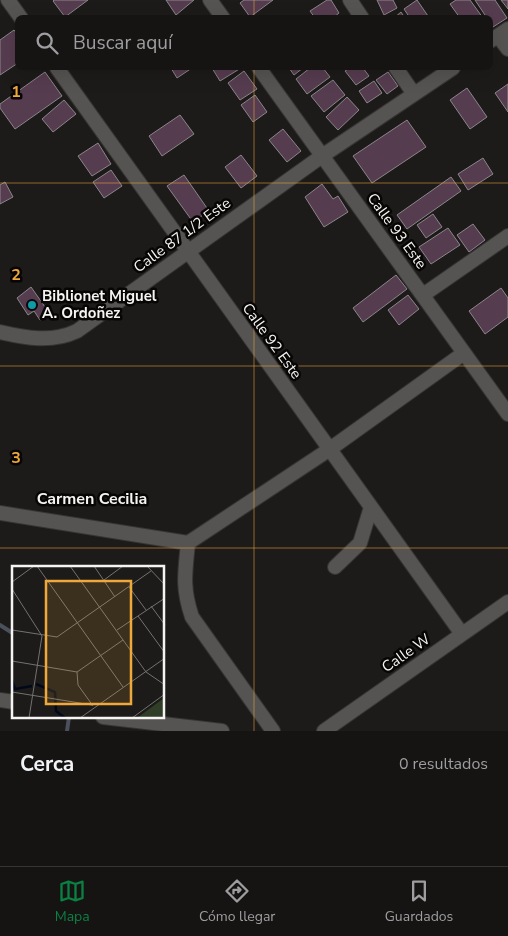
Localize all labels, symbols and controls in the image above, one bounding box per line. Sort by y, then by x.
search box [15,15,493,70]
icon: search [33,29,61,57]
text: Buscar aquí [73,30,172,56]
text: 1 [11,81,21,103]
street label: Calle 93 Este [363,189,431,273]
street label: Calle 87 1/2 Este [129,193,235,277]
text: 2 [11,264,21,286]
place label: Biblionet Miguel A. Ordoñez [42,286,157,323]
marker: Biblionet Miguel A. Ordoñez [26,299,38,311]
street label: Calle 92 Este [238,299,306,383]
text: 3 [11,447,21,469]
district label: Carmen Cecilia [37,488,147,510]
inset map [12,566,165,718]
street label: Calle W [378,629,435,677]
text: Cerca [20,750,74,778]
text: 0 resultados [399,753,488,775]
tab: Mapa [55,877,90,926]
tab: Cómo llegar [199,877,275,926]
tab: Guardados [385,877,453,926]

